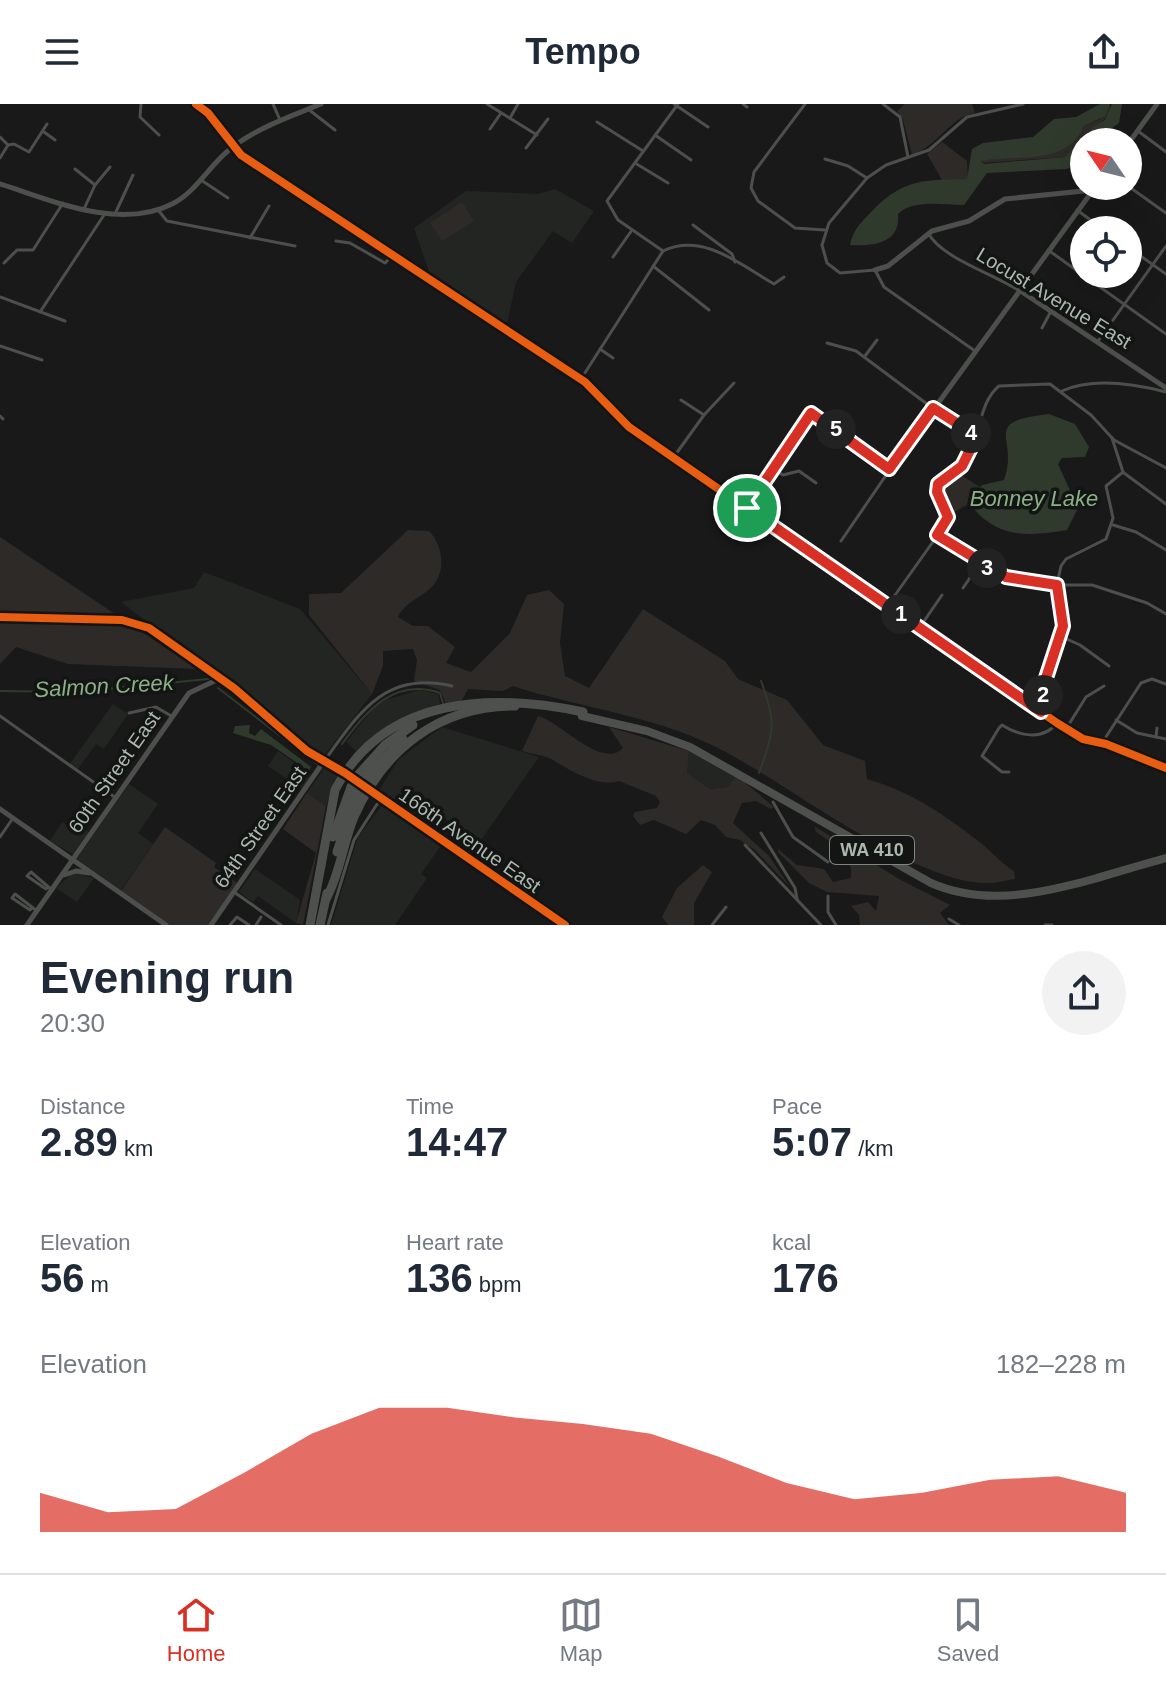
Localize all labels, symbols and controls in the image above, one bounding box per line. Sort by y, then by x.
icon: menu [40,30,84,74]
icon: share [1082,30,1126,74]
text: Tempo [525,31,641,72]
north arrow [1070,128,1142,200]
map controls [1070,128,1142,288]
button: locate [1070,216,1142,288]
street label: Locust Avenue East [973,243,1136,353]
pin: 5 [816,409,856,449]
pin: 4 [951,413,991,453]
text: 5 [830,416,842,441]
text: 4 [965,420,977,445]
pin [713,474,781,542]
icon: arrive [725,486,769,530]
water label: Bonney Lake [970,486,1098,511]
pin: 3 [967,548,1007,588]
text: 3 [981,555,993,580]
pin: 1 [881,594,921,634]
text: 1 [895,601,907,626]
water label: Salmon Creek [34,670,175,702]
pin: 2 [1023,675,1063,715]
text: 2 [1037,682,1049,707]
street label: 60th Street East [64,707,164,837]
street label: 64th Street East [210,762,310,892]
street label: 166th Avenue East [395,783,545,897]
road number: WA 410 [830,836,914,864]
button: share [1042,951,1126,1035]
text: Evening run [40,953,294,1002]
text: 20:30 [40,1008,105,1038]
text: Distance [40,1094,126,1119]
text: Time [406,1094,454,1119]
text: Pace [772,1094,822,1119]
text: 2.89 [40,1120,118,1164]
text: 14:47 [406,1120,508,1164]
text: 5:07 [772,1120,852,1164]
text: km [118,1136,153,1161]
text: /km [852,1136,894,1161]
text: Elevation [40,1230,131,1255]
text: Heart rate [406,1230,504,1255]
text: kcal [772,1230,811,1255]
text: 56 [40,1256,85,1300]
text: 136 [406,1256,473,1300]
text: 176 [772,1256,839,1300]
text: m [85,1272,109,1297]
text: bpm [473,1272,522,1297]
text: Elevation [40,1349,147,1379]
text: 182–228 m [996,1349,1126,1379]
tab: Home [167,1593,226,1667]
tab: Map [559,1593,603,1667]
tab: Saved [937,1593,999,1667]

